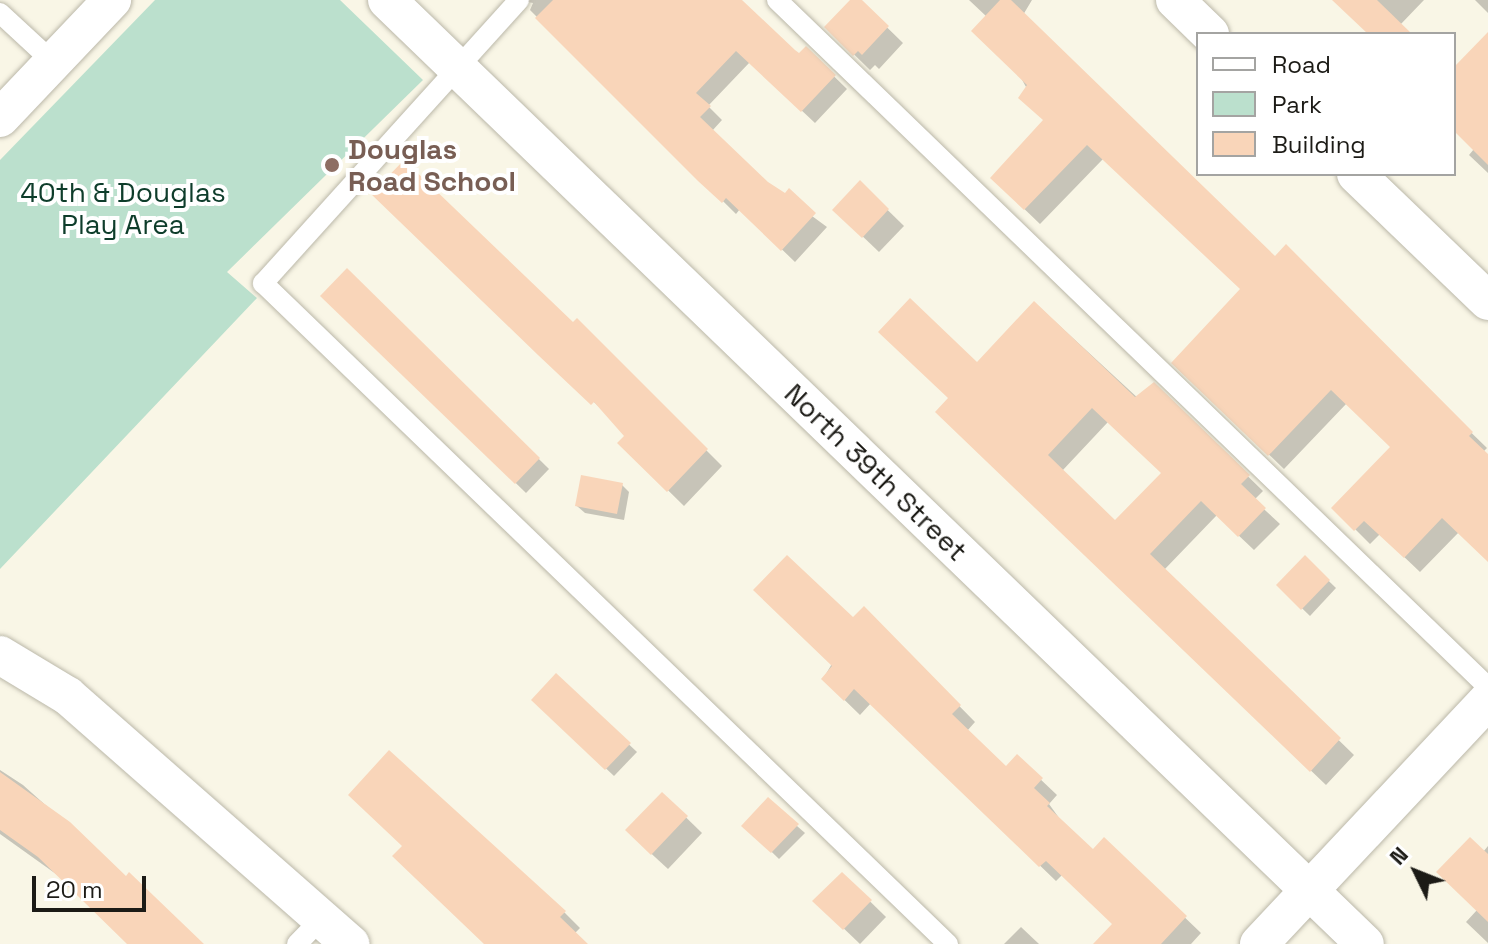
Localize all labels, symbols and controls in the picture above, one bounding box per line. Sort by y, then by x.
legend [1196,32,1456,176]
text: Road [1272,49,1331,80]
text: Park [1272,89,1322,120]
text: Building [1272,129,1366,160]
place label: Douglas Road School [348,132,516,198]
marker: Douglas Road School [323,156,341,174]
park label: 40th & Douglas Play Area [20,175,226,241]
street label: North 39th Street [778,376,974,568]
north arrow [1376,832,1456,912]
text: N [1383,841,1414,871]
scale bar [36,860,150,910]
text: 20 m [46,874,103,905]

